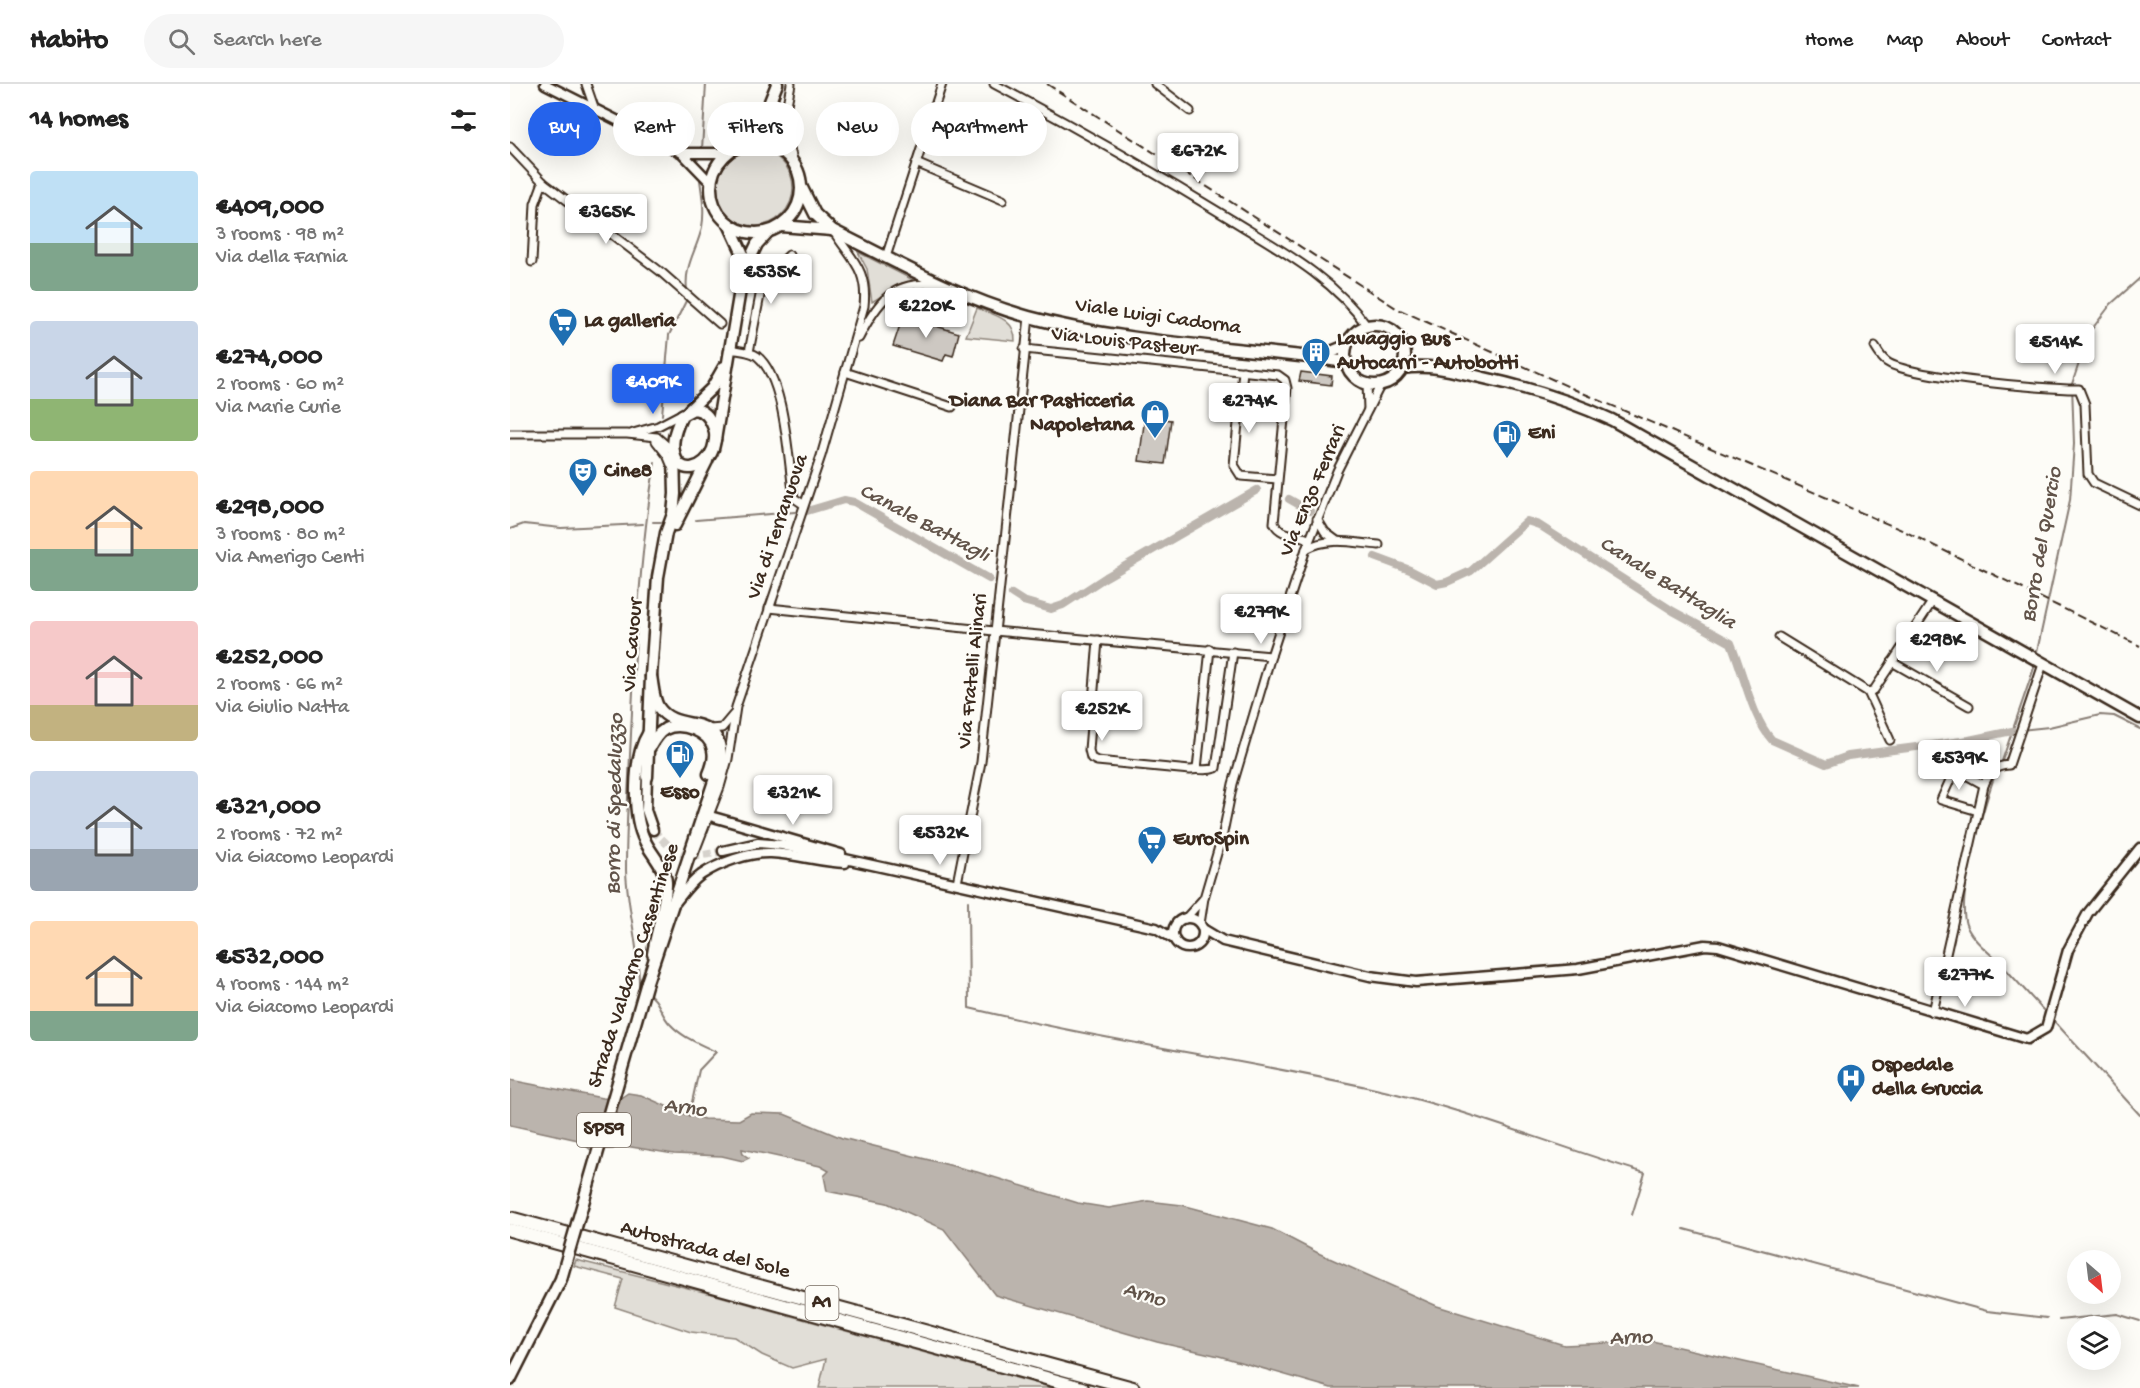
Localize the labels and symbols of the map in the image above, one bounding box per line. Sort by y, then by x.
pin: €672K [1156,133,1240,184]
pin: €365K [564,194,648,245]
pin: €535K [729,254,813,305]
pin: €220K [884,288,968,339]
street label: Viale Luigi Cadorna [1072,294,1244,342]
supermarket icon: La galleria [547,306,579,348]
place label: La galleria [584,310,677,335]
street label: Via Louis Pasteur [1049,323,1200,363]
pin: €514K [2013,324,2097,375]
place label: Lavaggio Bus - Autocarri - Autobotti [1336,328,1519,377]
building icon: Lavaggio Bus - Autocarri - Autobotti [1300,336,1332,378]
pin: €409K [611,364,695,415]
pin: €274K [1207,383,1291,434]
place label: Diana Bar Pasticceria Napoletana [948,390,1135,439]
shop icon: Diana Bar Pasticceria Napoletana [1139,398,1171,440]
fuel station icon: Eni [1491,418,1523,460]
street label: Via Enzo Ferrari [1275,421,1353,562]
place label: Eni [1528,422,1556,447]
street label: Via di Terranuova [742,450,816,604]
theatre icon: Cine8 [567,456,599,498]
place label: Cine8 [603,460,653,485]
water label: Borro del Quercio [2017,464,2070,625]
water label: Canale Battagli [854,479,996,570]
water label: Canale Battaglia [1594,532,1742,637]
street label: Via Fratelli Alinari [953,592,995,751]
pin: €279K [1219,594,1303,645]
street label: Via Cavour [618,596,650,693]
pin: €298K [1895,622,1979,673]
pin: €252K [1060,691,1144,742]
water label: Borro di Spedaluzzo [601,712,631,895]
fuel station icon: Esso [664,738,696,780]
pin: €539K [1917,740,2001,791]
pin: €321K [751,775,835,826]
place label: Esso [660,781,700,806]
pin: €532K [898,815,982,866]
supermarket icon: EuroSpin [1136,824,1168,866]
place label: EuroSpin [1173,828,1250,853]
street label: Strada Valdarno Casentinese [584,839,687,1091]
pin: €277K [1923,957,2007,1008]
place label: Ospedale della Gruccia [1872,1054,1983,1103]
hospital icon: Ospedale della Gruccia [1835,1062,1867,1104]
water label: Arno [662,1093,709,1125]
road number: SP59 [577,1113,631,1147]
street label: Autostrada del Sole [617,1216,794,1286]
north arrow [2067,1250,2121,1304]
water label: Arno [1120,1277,1170,1315]
road number: A1 [806,1286,838,1320]
water label: Arno [1609,1325,1654,1353]

